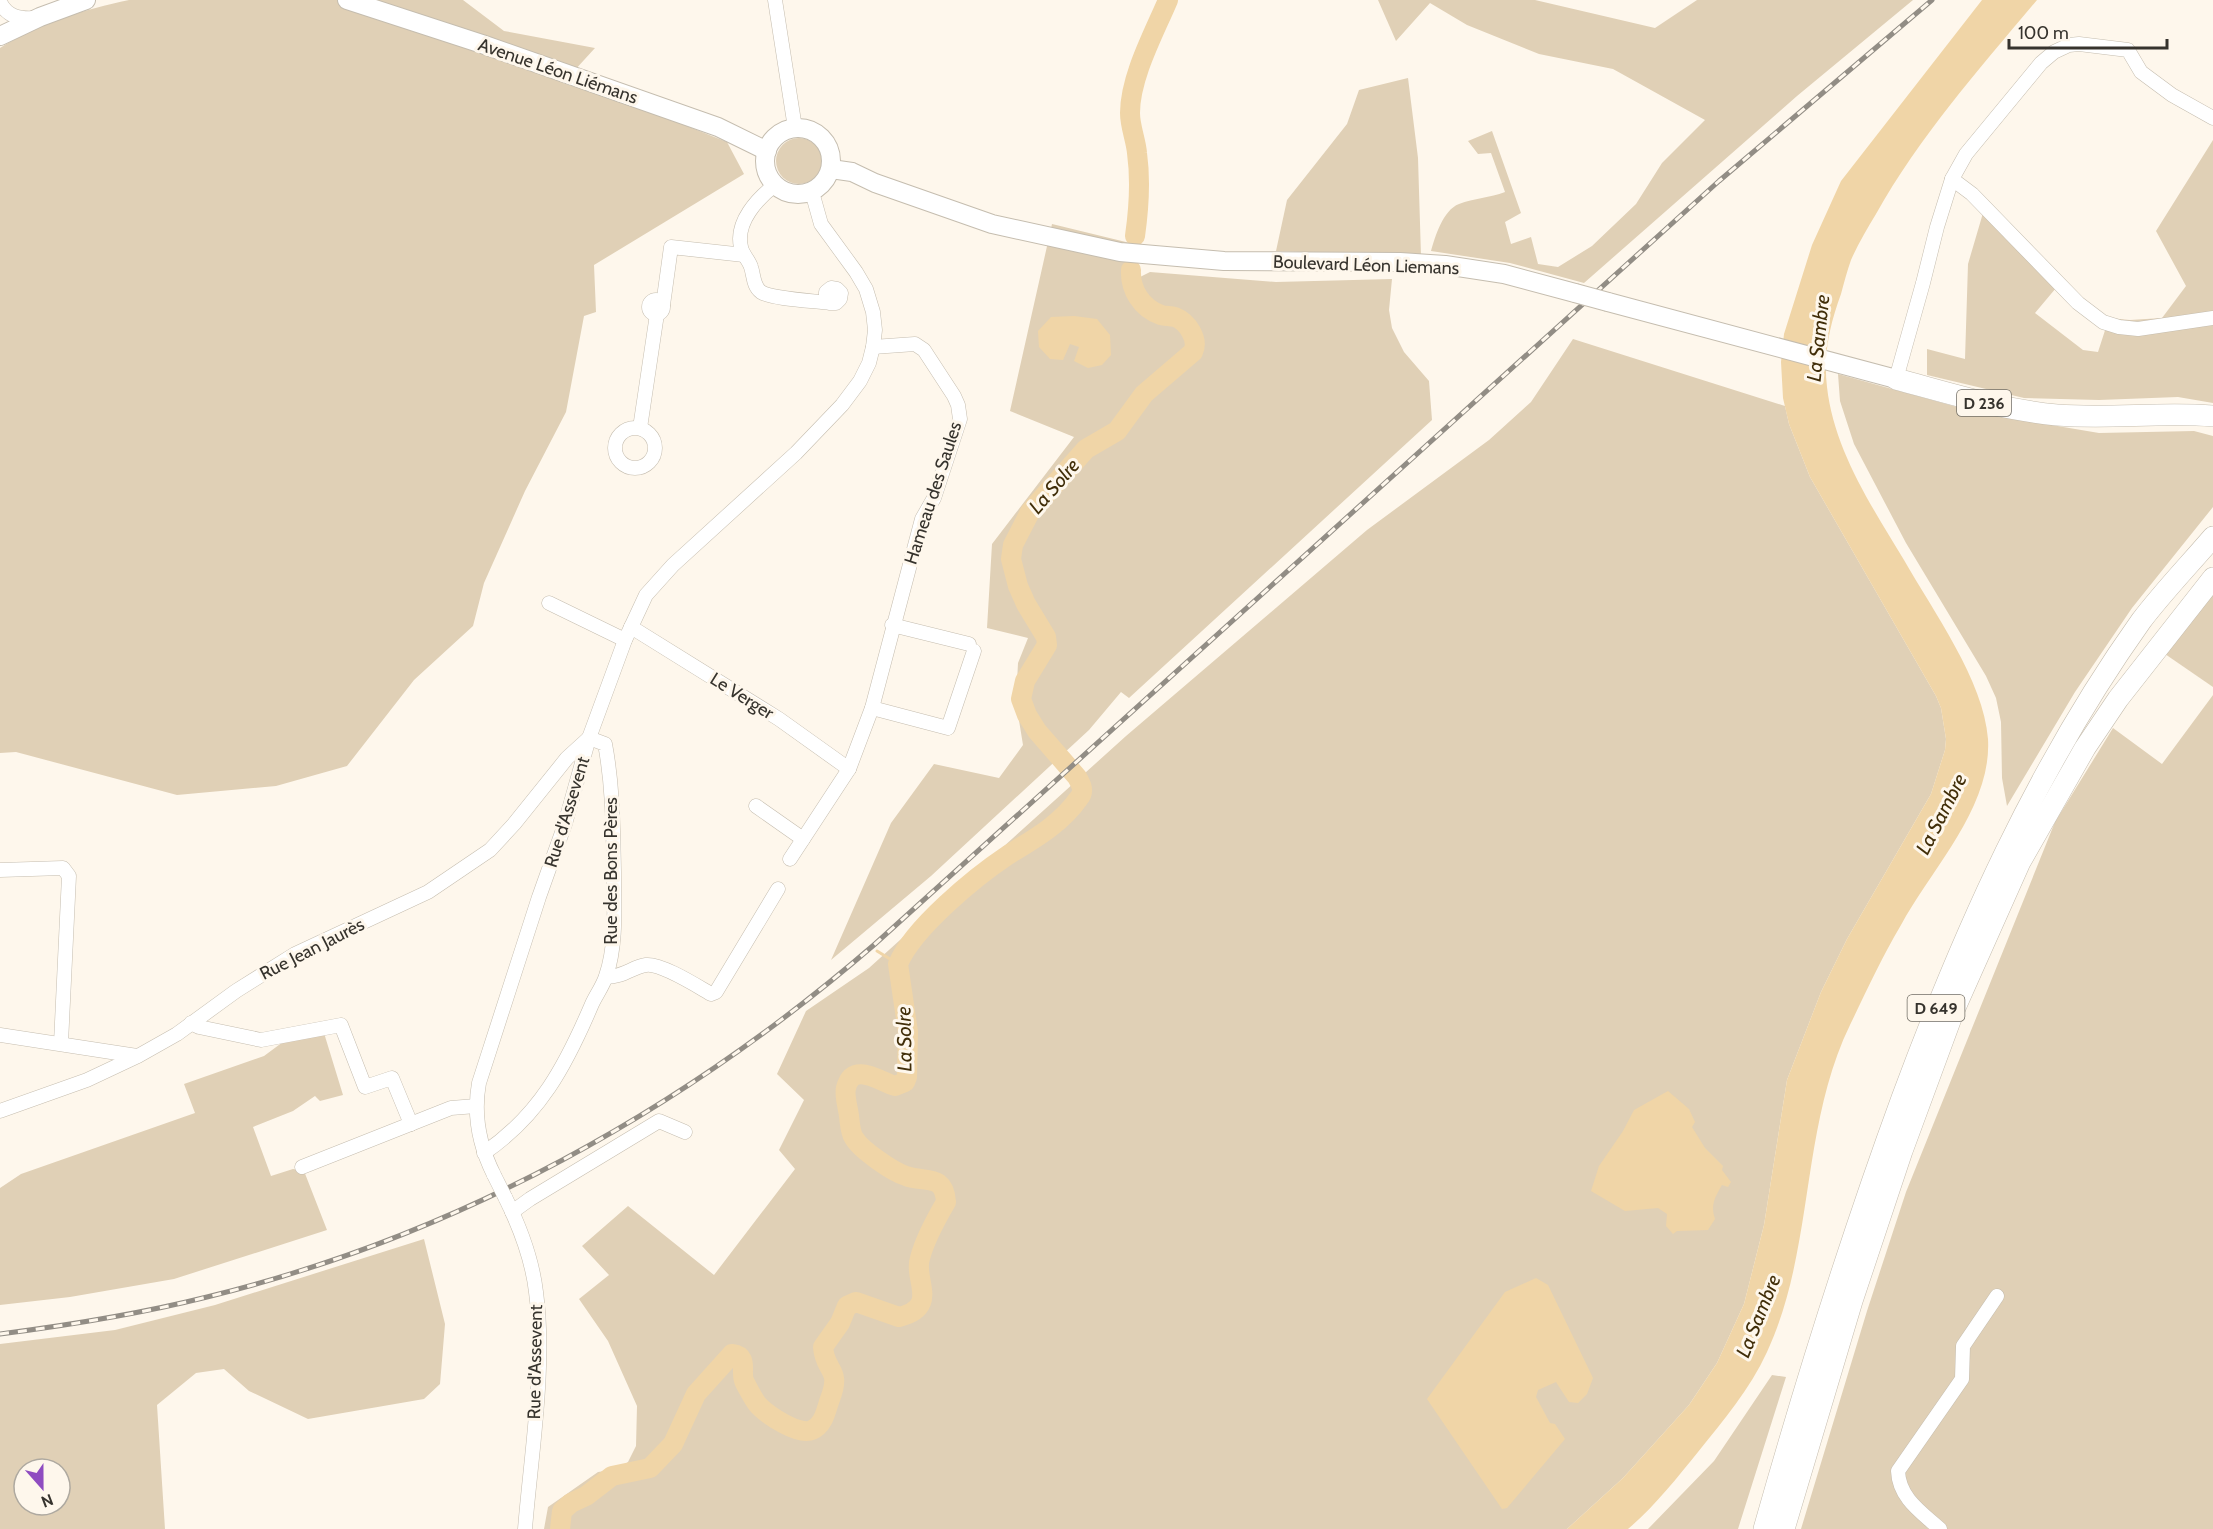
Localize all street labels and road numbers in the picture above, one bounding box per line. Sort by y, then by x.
street label: Avenue Léon Liémans [475,33,641,109]
street label: Boulevard Léon Liemans [1273,251,1459,279]
road number: D 236 [1957,390,2011,416]
street label: Hameau des Saules [900,419,966,567]
street label: Le Verger [706,668,778,724]
street label: Rue d'Assevent [540,754,594,870]
street label: Rue des Bons Pères [600,797,622,945]
street label: Rue Jean Jaurès [256,913,368,985]
road number: D 649 [1908,995,1964,1021]
street label: Rue d'Assevent [523,1304,547,1420]

